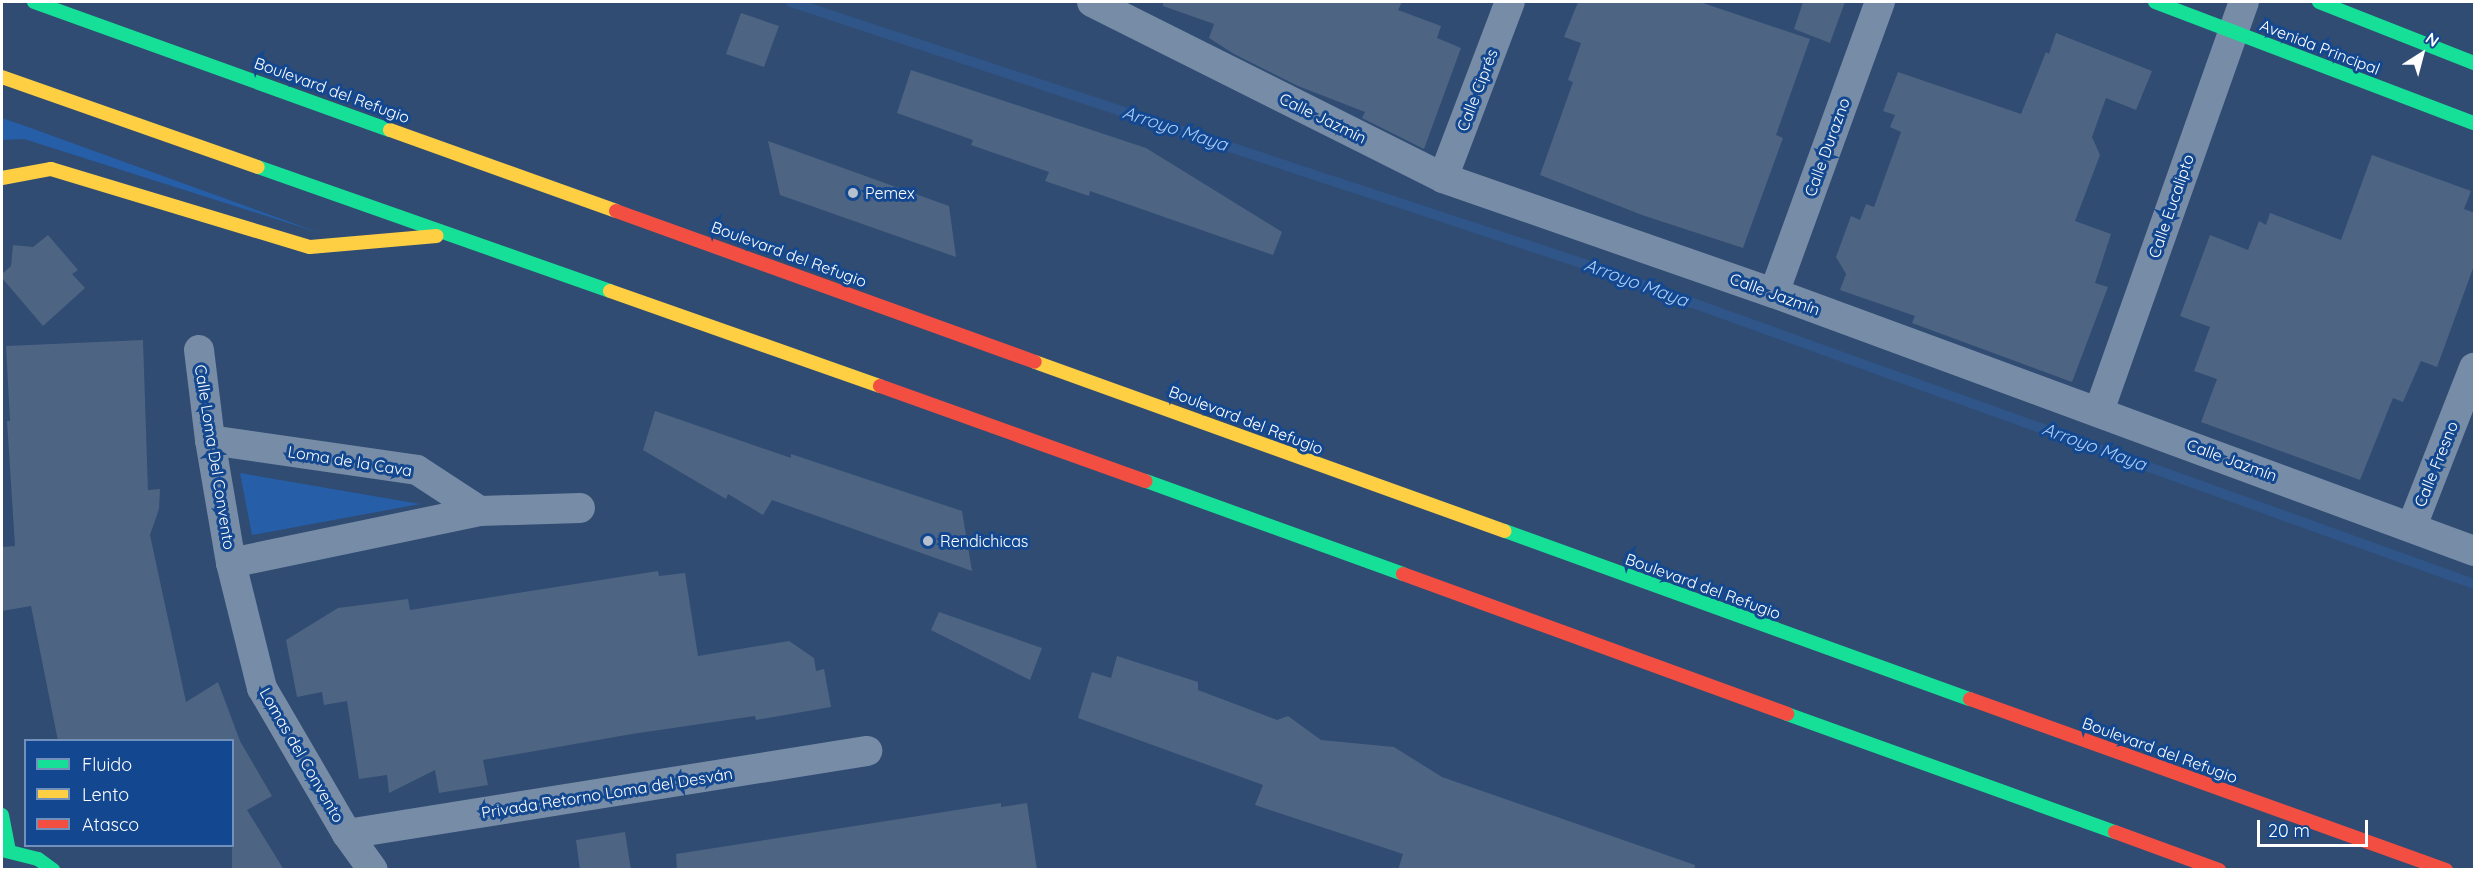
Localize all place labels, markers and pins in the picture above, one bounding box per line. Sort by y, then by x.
place label: Pemex [865,183,915,203]
marker: Pemex [846,186,860,200]
place label: Rendichicas [940,531,1028,551]
marker: Rendichicas [921,534,935,548]

